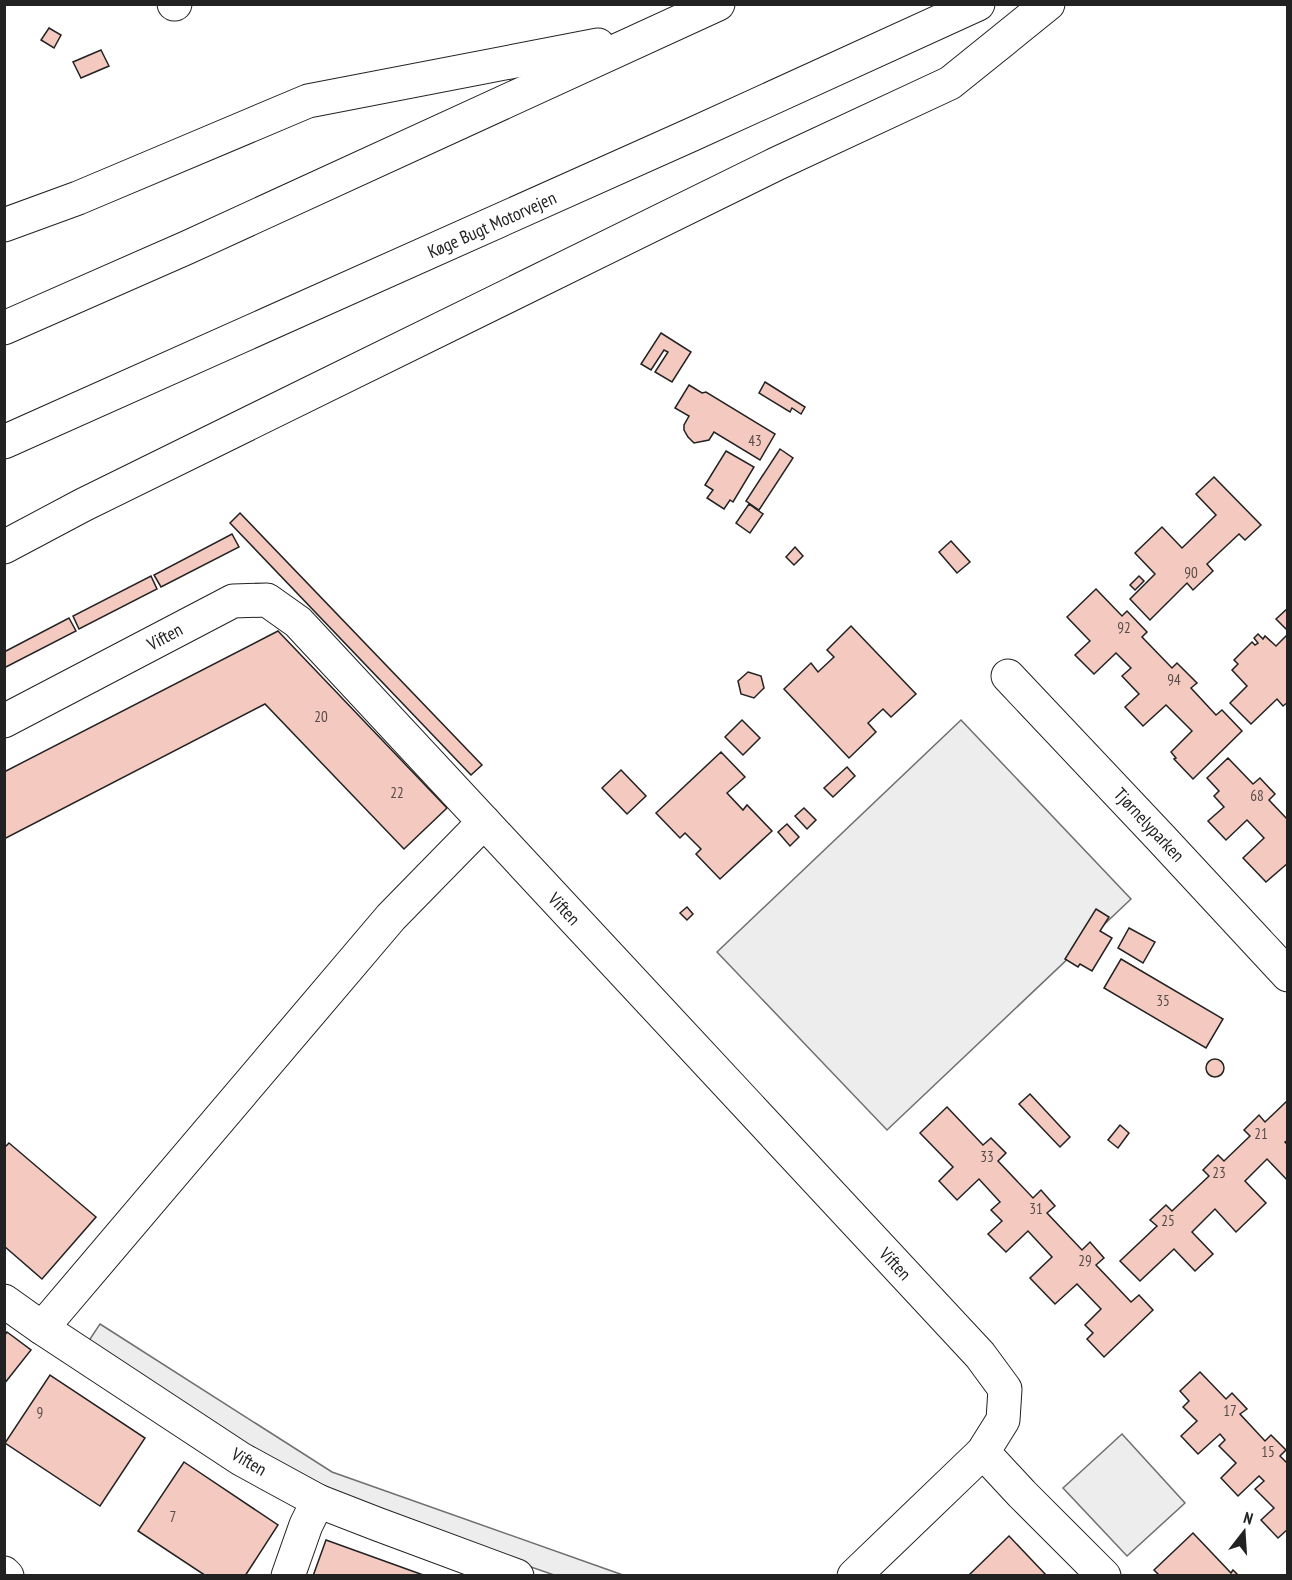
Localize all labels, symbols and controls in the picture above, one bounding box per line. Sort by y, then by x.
street label: Køge Bugt Motorvejen [424,186,560,263]
house number: 43 [748,431,762,450]
house number: 90 [1184,563,1198,582]
street label: Viften [142,618,186,656]
house number: 92 [1117,618,1131,637]
house number: 94 [1167,670,1181,689]
house number: 20 [314,707,328,726]
house number: 22 [390,783,404,802]
street label: Tjørnelyparken [1109,783,1190,867]
house number: 68 [1250,786,1264,805]
street label: Viften [543,887,585,930]
house number: 35 [1156,991,1170,1010]
house number: 21 [1254,1124,1268,1143]
house number: 33 [980,1147,994,1166]
house number: 23 [1212,1163,1226,1182]
house number: 31 [1029,1199,1043,1218]
house number: 25 [1161,1211,1175,1230]
street label: Viften [874,1242,916,1285]
house number: 29 [1078,1251,1092,1270]
house number: 17 [1223,1401,1237,1420]
house number: 9 [37,1403,43,1422]
street label: Viften [227,1442,271,1481]
house number: 15 [1261,1442,1275,1461]
north arrow [1214,1502,1274,1562]
house number: 7 [170,1507,176,1526]
text: N [1241,1507,1255,1528]

